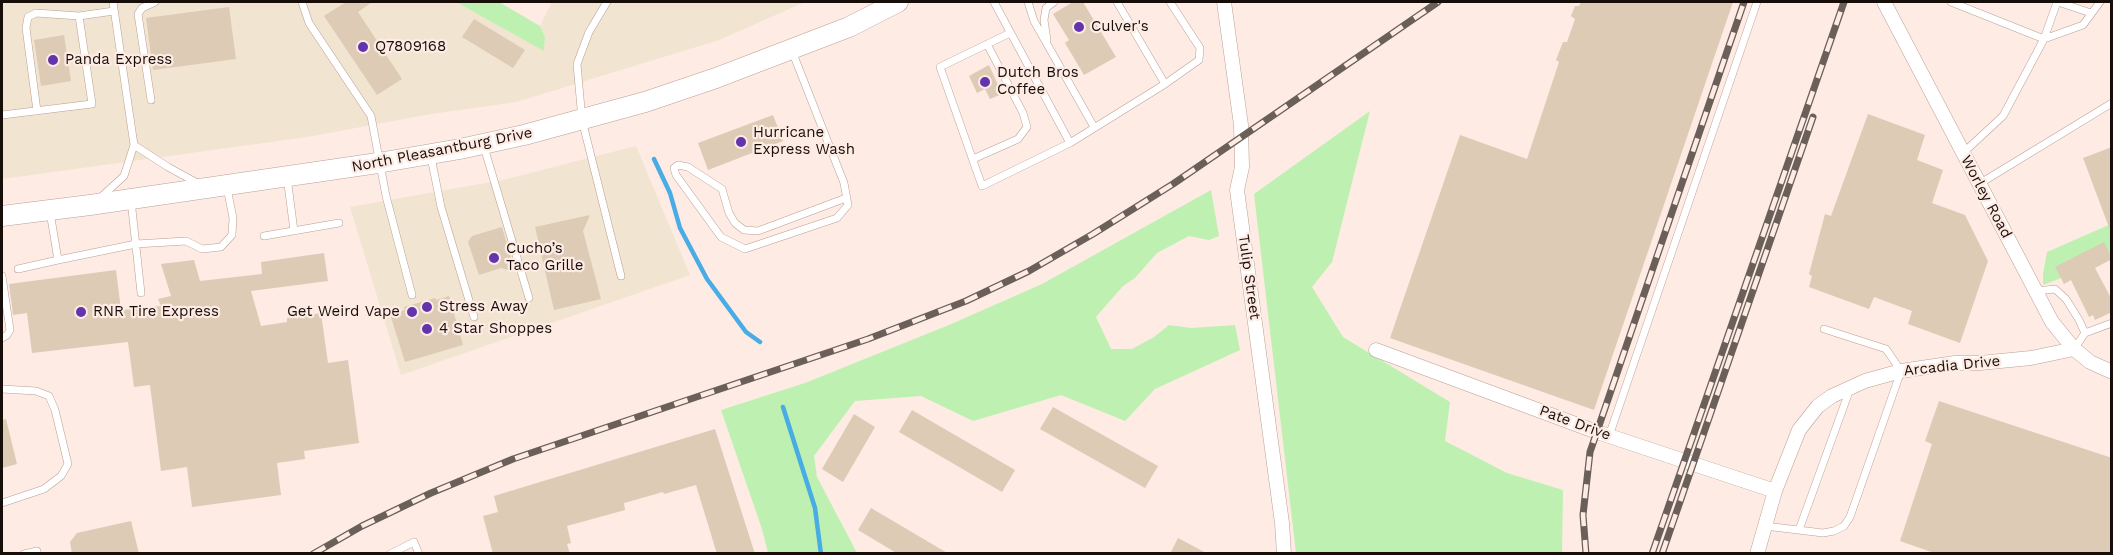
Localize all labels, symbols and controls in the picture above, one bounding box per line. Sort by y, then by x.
place label: Culver's [1091,18,1149,36]
marker: Culver's [1072,20,1086,34]
place label: Q7809168 [375,38,446,56]
marker: Q7809168 [356,40,370,54]
place label: Panda Express [65,51,172,69]
marker: Panda Express [46,53,60,67]
place label: Dutch Bros Coffee [997,64,1079,99]
marker: Dutch Bros Coffee [978,75,992,89]
street label: North Pleasantburg Drive [350,124,534,176]
place label: Hurricane Express Wash [753,124,855,159]
marker: Hurricane Express Wash [734,135,748,149]
street label: Worley Road [1957,152,2015,242]
street label: Tulip Street [1234,233,1264,321]
place label: Cucho’s Taco Grille [506,240,583,275]
marker: Cucho’s Taco Grille [487,251,501,265]
place label: Stress Away [439,298,528,316]
marker: Stress Away [420,300,434,314]
place label: RNR Tire Express [93,303,219,321]
place label: Get Weird Vape [287,303,400,321]
marker: RNR Tire Express [74,305,88,319]
marker: Get Weird Vape [405,305,419,319]
place label: 4 Star Shoppes [439,320,552,338]
marker: 4 Star Shoppes [420,322,434,336]
street label: Arcadia Drive [1903,352,2001,380]
street label: Pate Drive [1537,402,1613,444]

